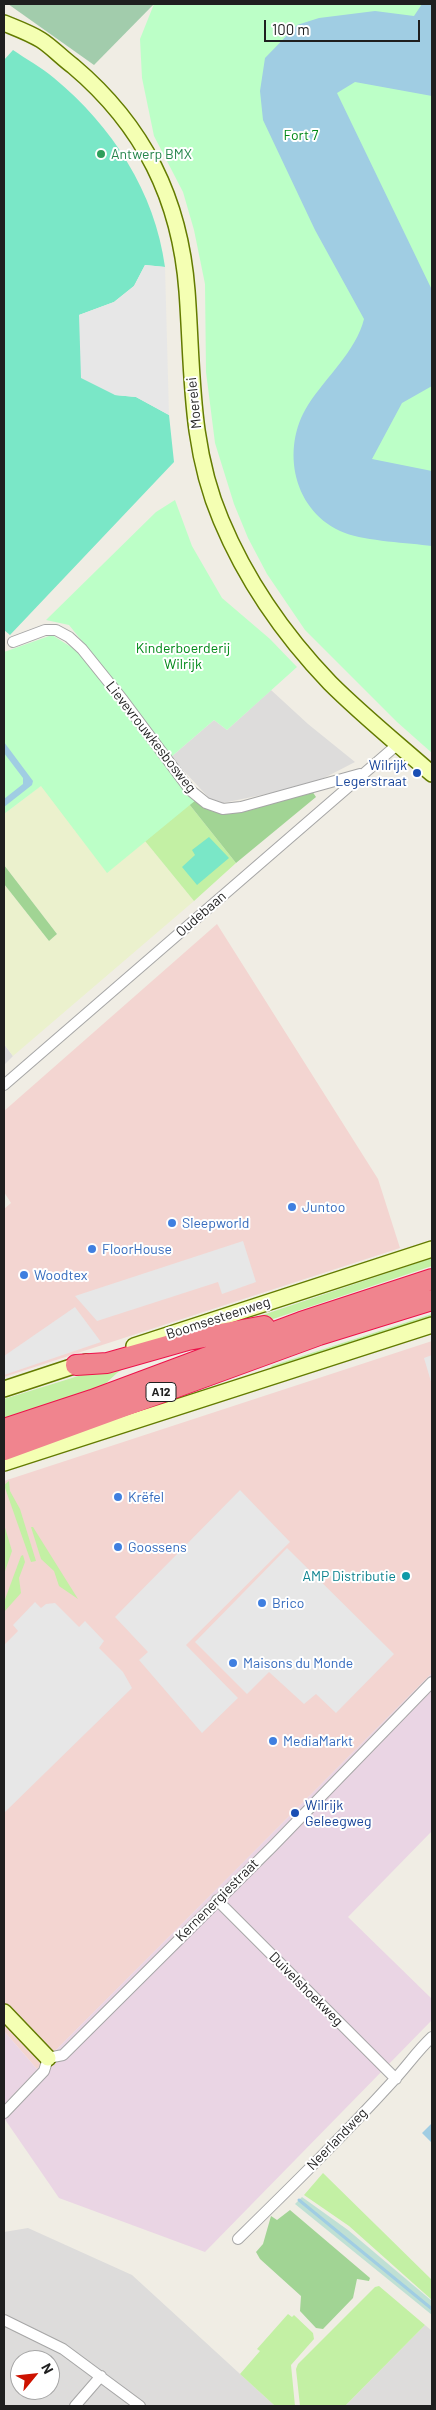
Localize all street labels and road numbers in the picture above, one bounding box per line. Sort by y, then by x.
street label: Moerelei [183,376,205,430]
street label: Lievevrouwkesbosweg [102,678,200,796]
street label: Oudebaan [173,888,229,940]
street label: Boomsesteenweg [164,1293,272,1343]
road number: A12 [146,1382,176,1401]
street label: Kernenergiestraat [172,1855,262,1945]
street label: Duivelshoekweg [266,1949,346,2029]
street label: Neerlandweg [303,2104,371,2174]

